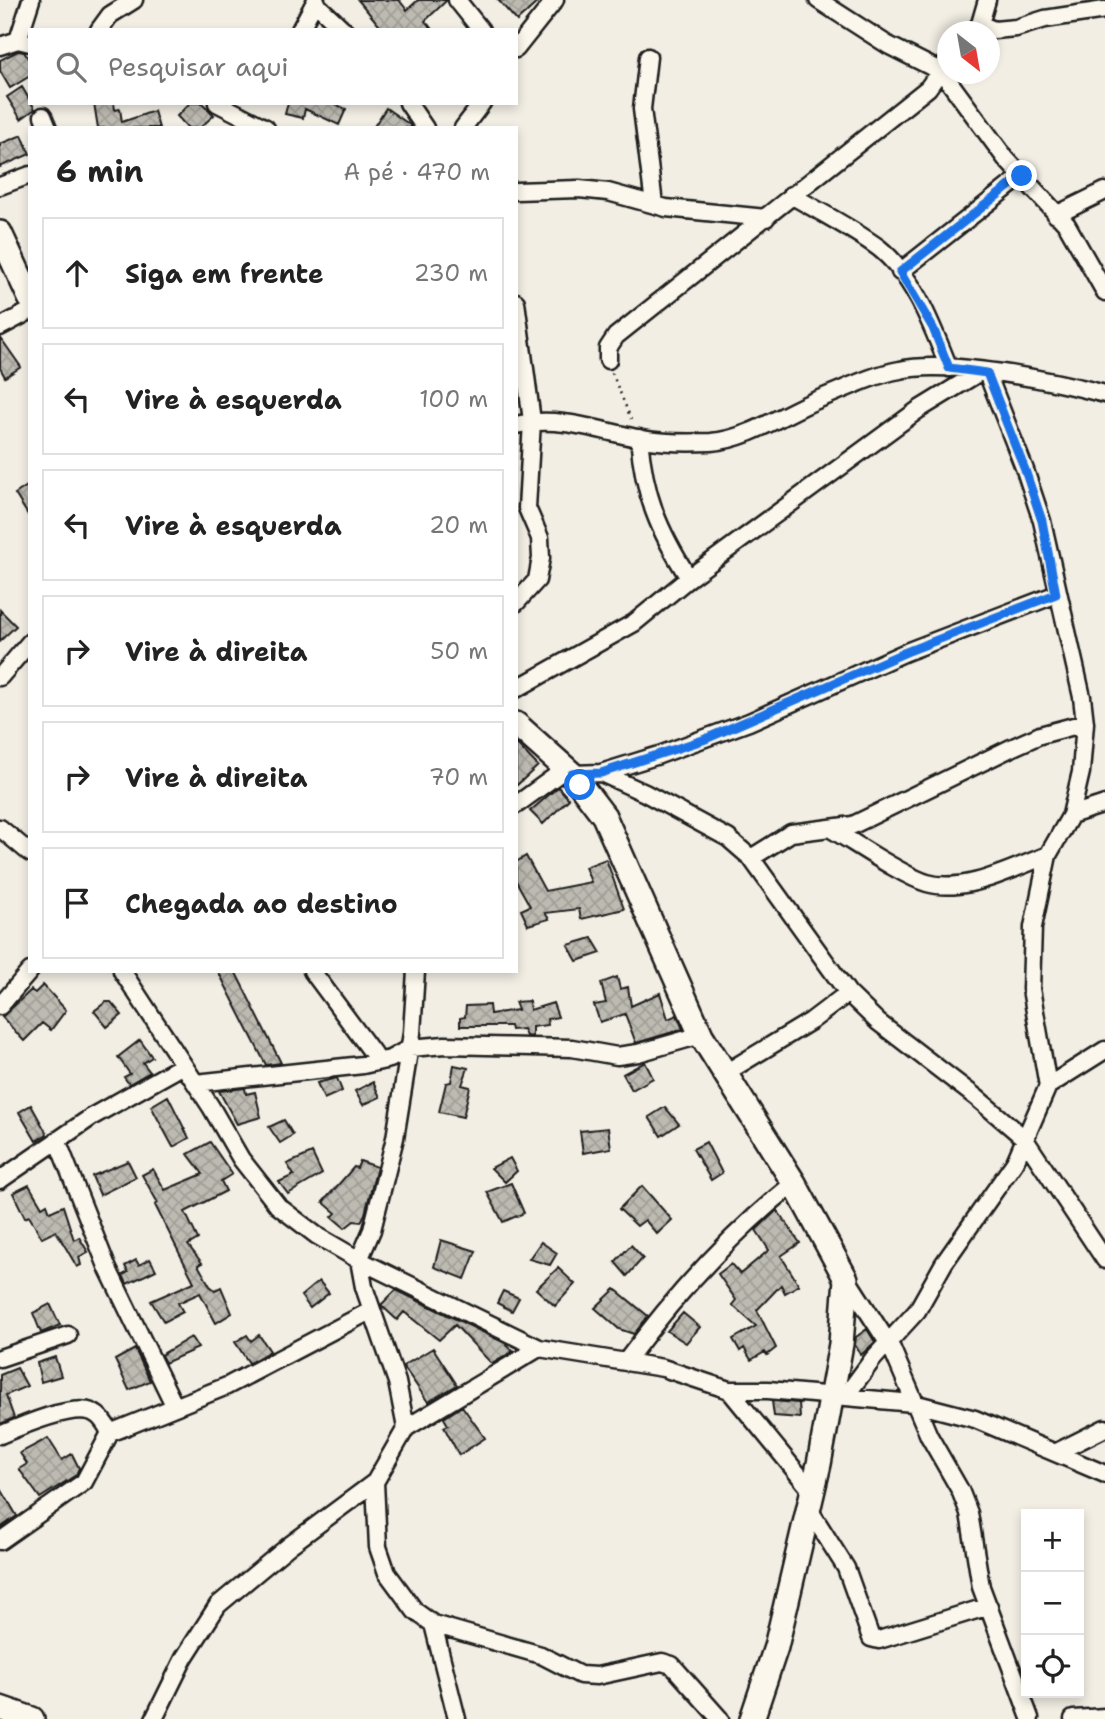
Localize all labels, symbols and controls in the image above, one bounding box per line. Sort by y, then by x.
north arrow [937,21,1000,84]
search box [28,28,518,105]
icon: search [52,48,90,86]
text: Pesquisar aqui [108,49,289,84]
text: 6 min [56,151,143,192]
text: A pé · 470 m [344,157,490,187]
route end [1006,160,1037,191]
icon: ahead [58,254,96,292]
text: Siga em frente [125,256,324,291]
text: 230 m [414,258,488,288]
icon: left [58,380,96,418]
text: Vire à esquerda [125,382,342,417]
text: 100 m [419,384,488,414]
icon: left [58,506,96,544]
text: Vire à esquerda [125,508,342,543]
text: 20 m [429,510,488,540]
icon: right [58,632,96,670]
text: Vire à direita [125,634,307,669]
text: 50 m [430,636,488,666]
icon: right [58,758,96,796]
text: Vire à direita [125,760,307,795]
text: 70 m [429,762,488,792]
route start [564,769,595,800]
icon: arrive [58,884,96,922]
text: Chegada ao destino [125,886,398,921]
map controls [1021,1509,1084,1698]
button: + [1021,1509,1084,1572]
button: − [1021,1572,1084,1635]
button: locate [1021,1635,1084,1698]

